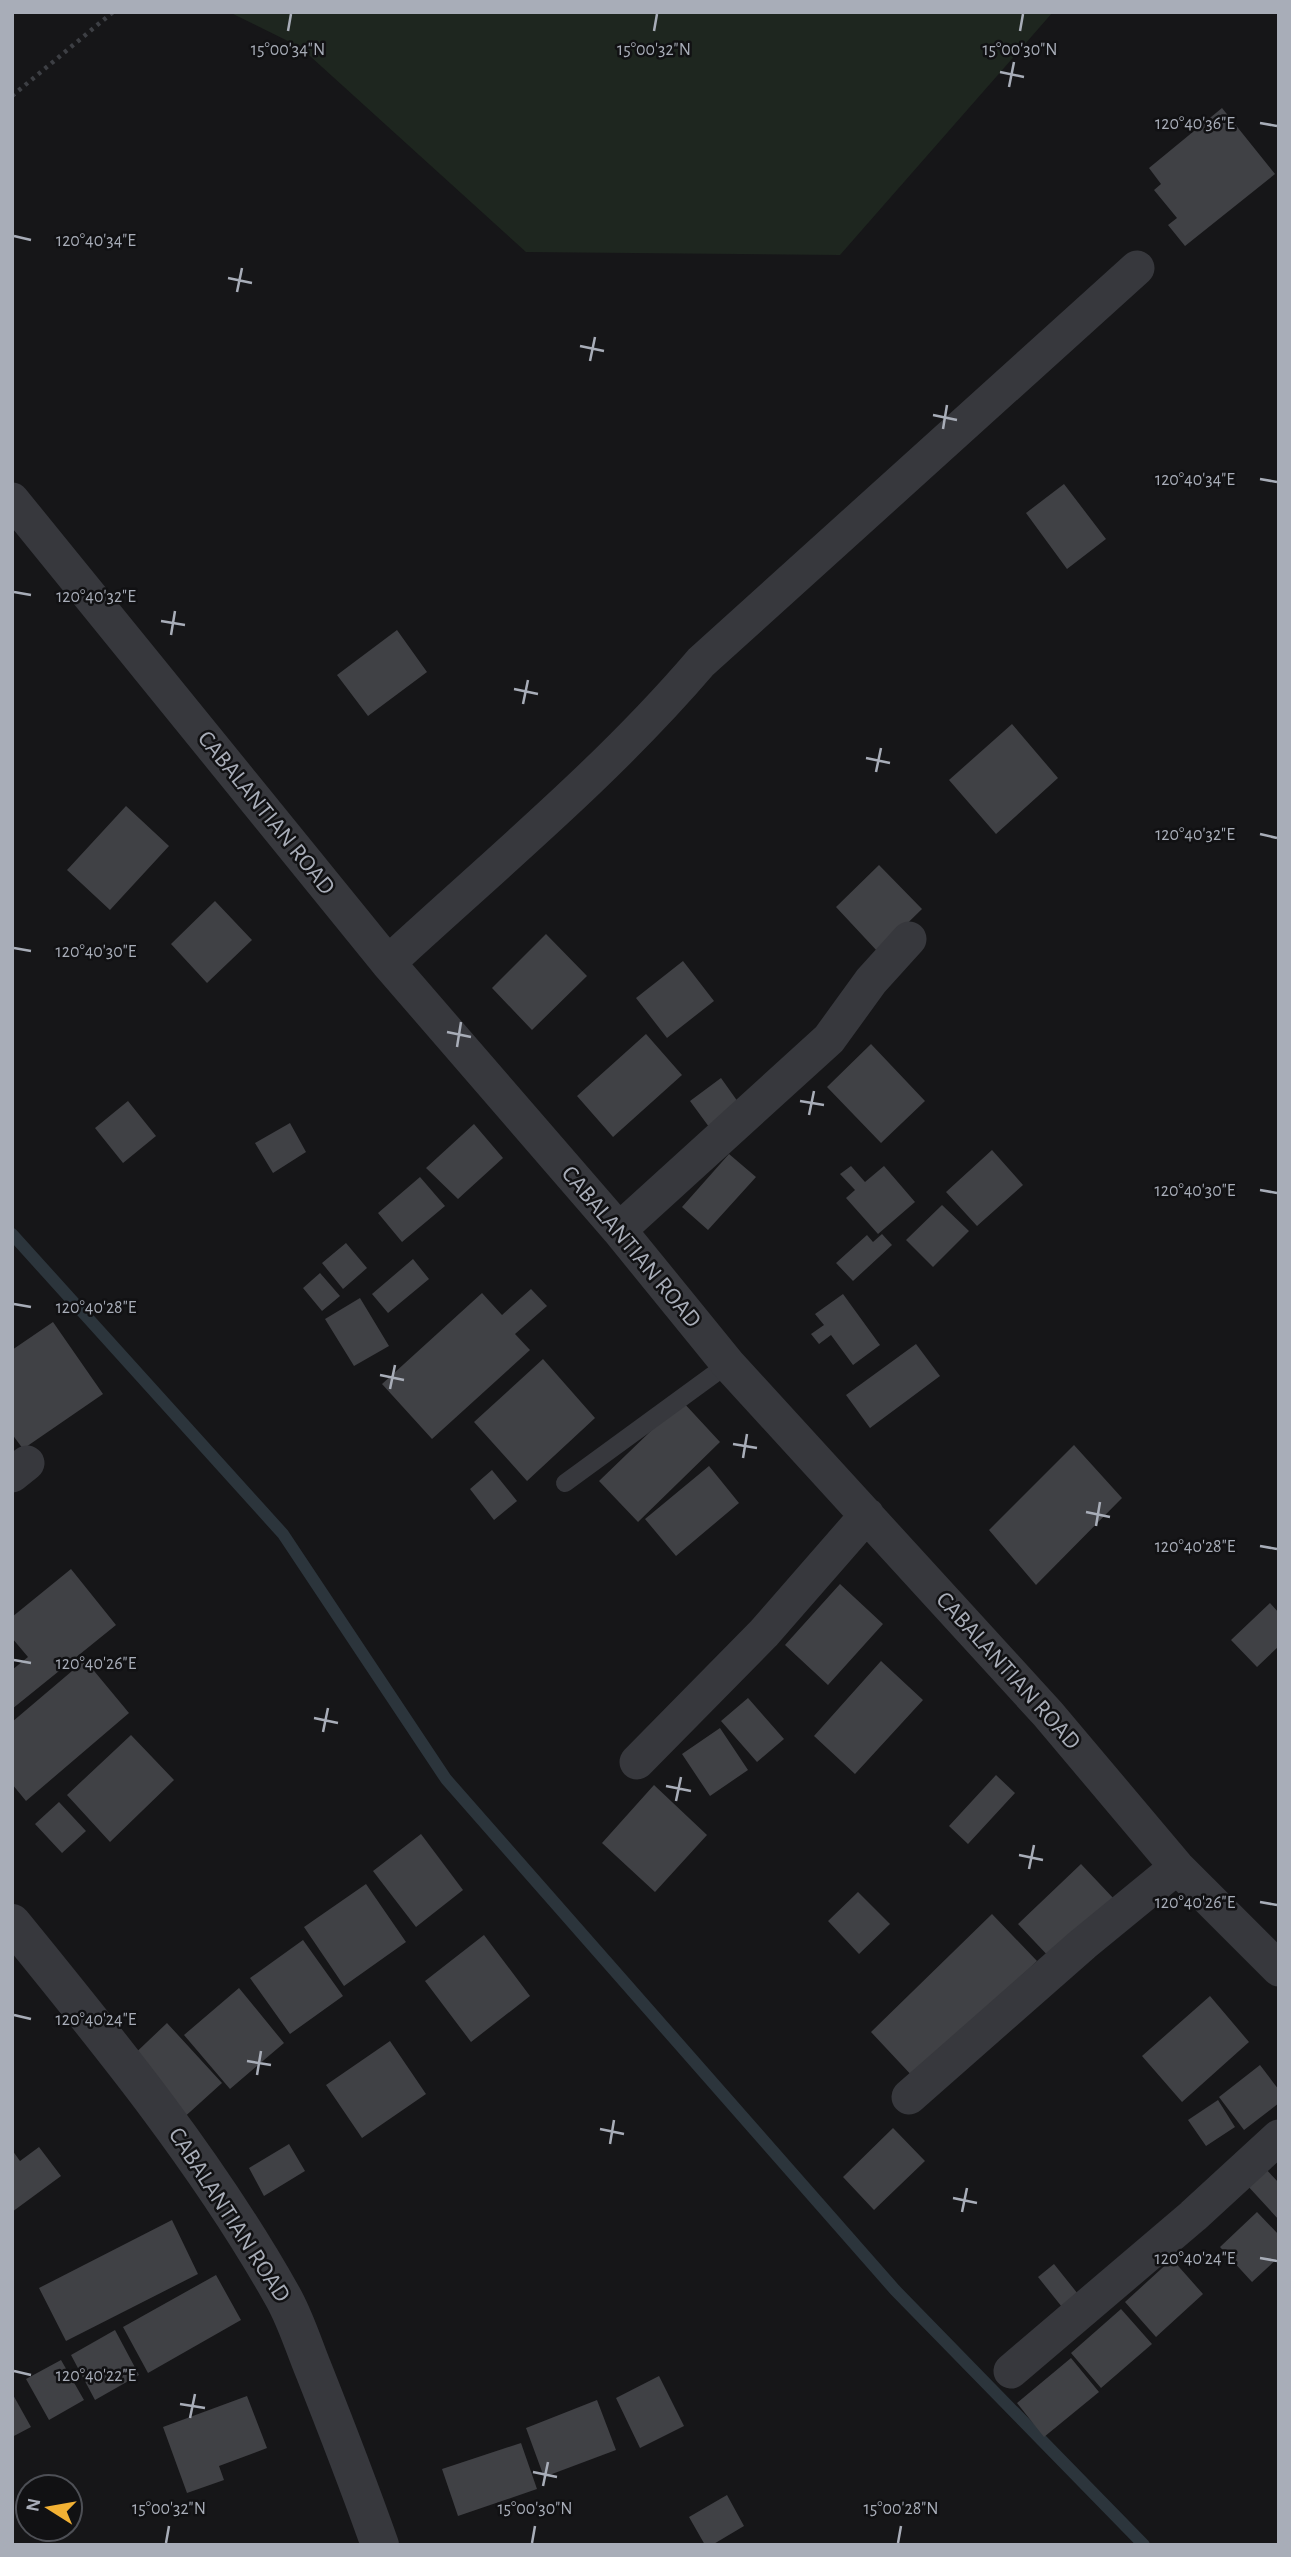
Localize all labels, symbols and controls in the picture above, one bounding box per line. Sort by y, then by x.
text: 15°00'34"N [251,41,325,59]
text: 15°00'32"N [617,41,691,59]
text: 15°00'30"N [982,41,1058,59]
text: 120°40'36"E [1155,115,1235,133]
text: 120°40'34"E [56,232,136,250]
text: 120°40'34"E [1155,471,1235,489]
text: 120°40'32"E [56,588,136,606]
street label: CABALANTIAN ROAD [193,727,339,899]
text: 120°40'32"E [1155,826,1235,844]
text: 120°40'30"E [56,943,137,961]
street label: CABALANTIAN ROAD [557,1162,705,1332]
text: 120°40'30"E [1155,1182,1236,1200]
text: 120°40'28"E [56,1299,137,1317]
text: 120°40'28"E [1155,1538,1236,1556]
street label: CABALANTIAN ROAD [931,1588,1085,1754]
text: 120°40'26"E [56,1655,137,1673]
text: 120°40'26"E [1155,1894,1236,1912]
text: 120°40'24"E [56,2011,137,2029]
street label: CABALANTIAN ROAD [164,2123,294,2307]
text: 120°40'24"E [1155,2250,1236,2268]
text: 120°40'22"E [56,2367,137,2385]
north arrow [14,2473,84,2543]
text: N [23,2497,44,2513]
text: 15°00'32"N [132,2500,206,2518]
text: 15°00'30"N [497,2500,573,2518]
text: 15°00'28"N [863,2500,939,2518]

